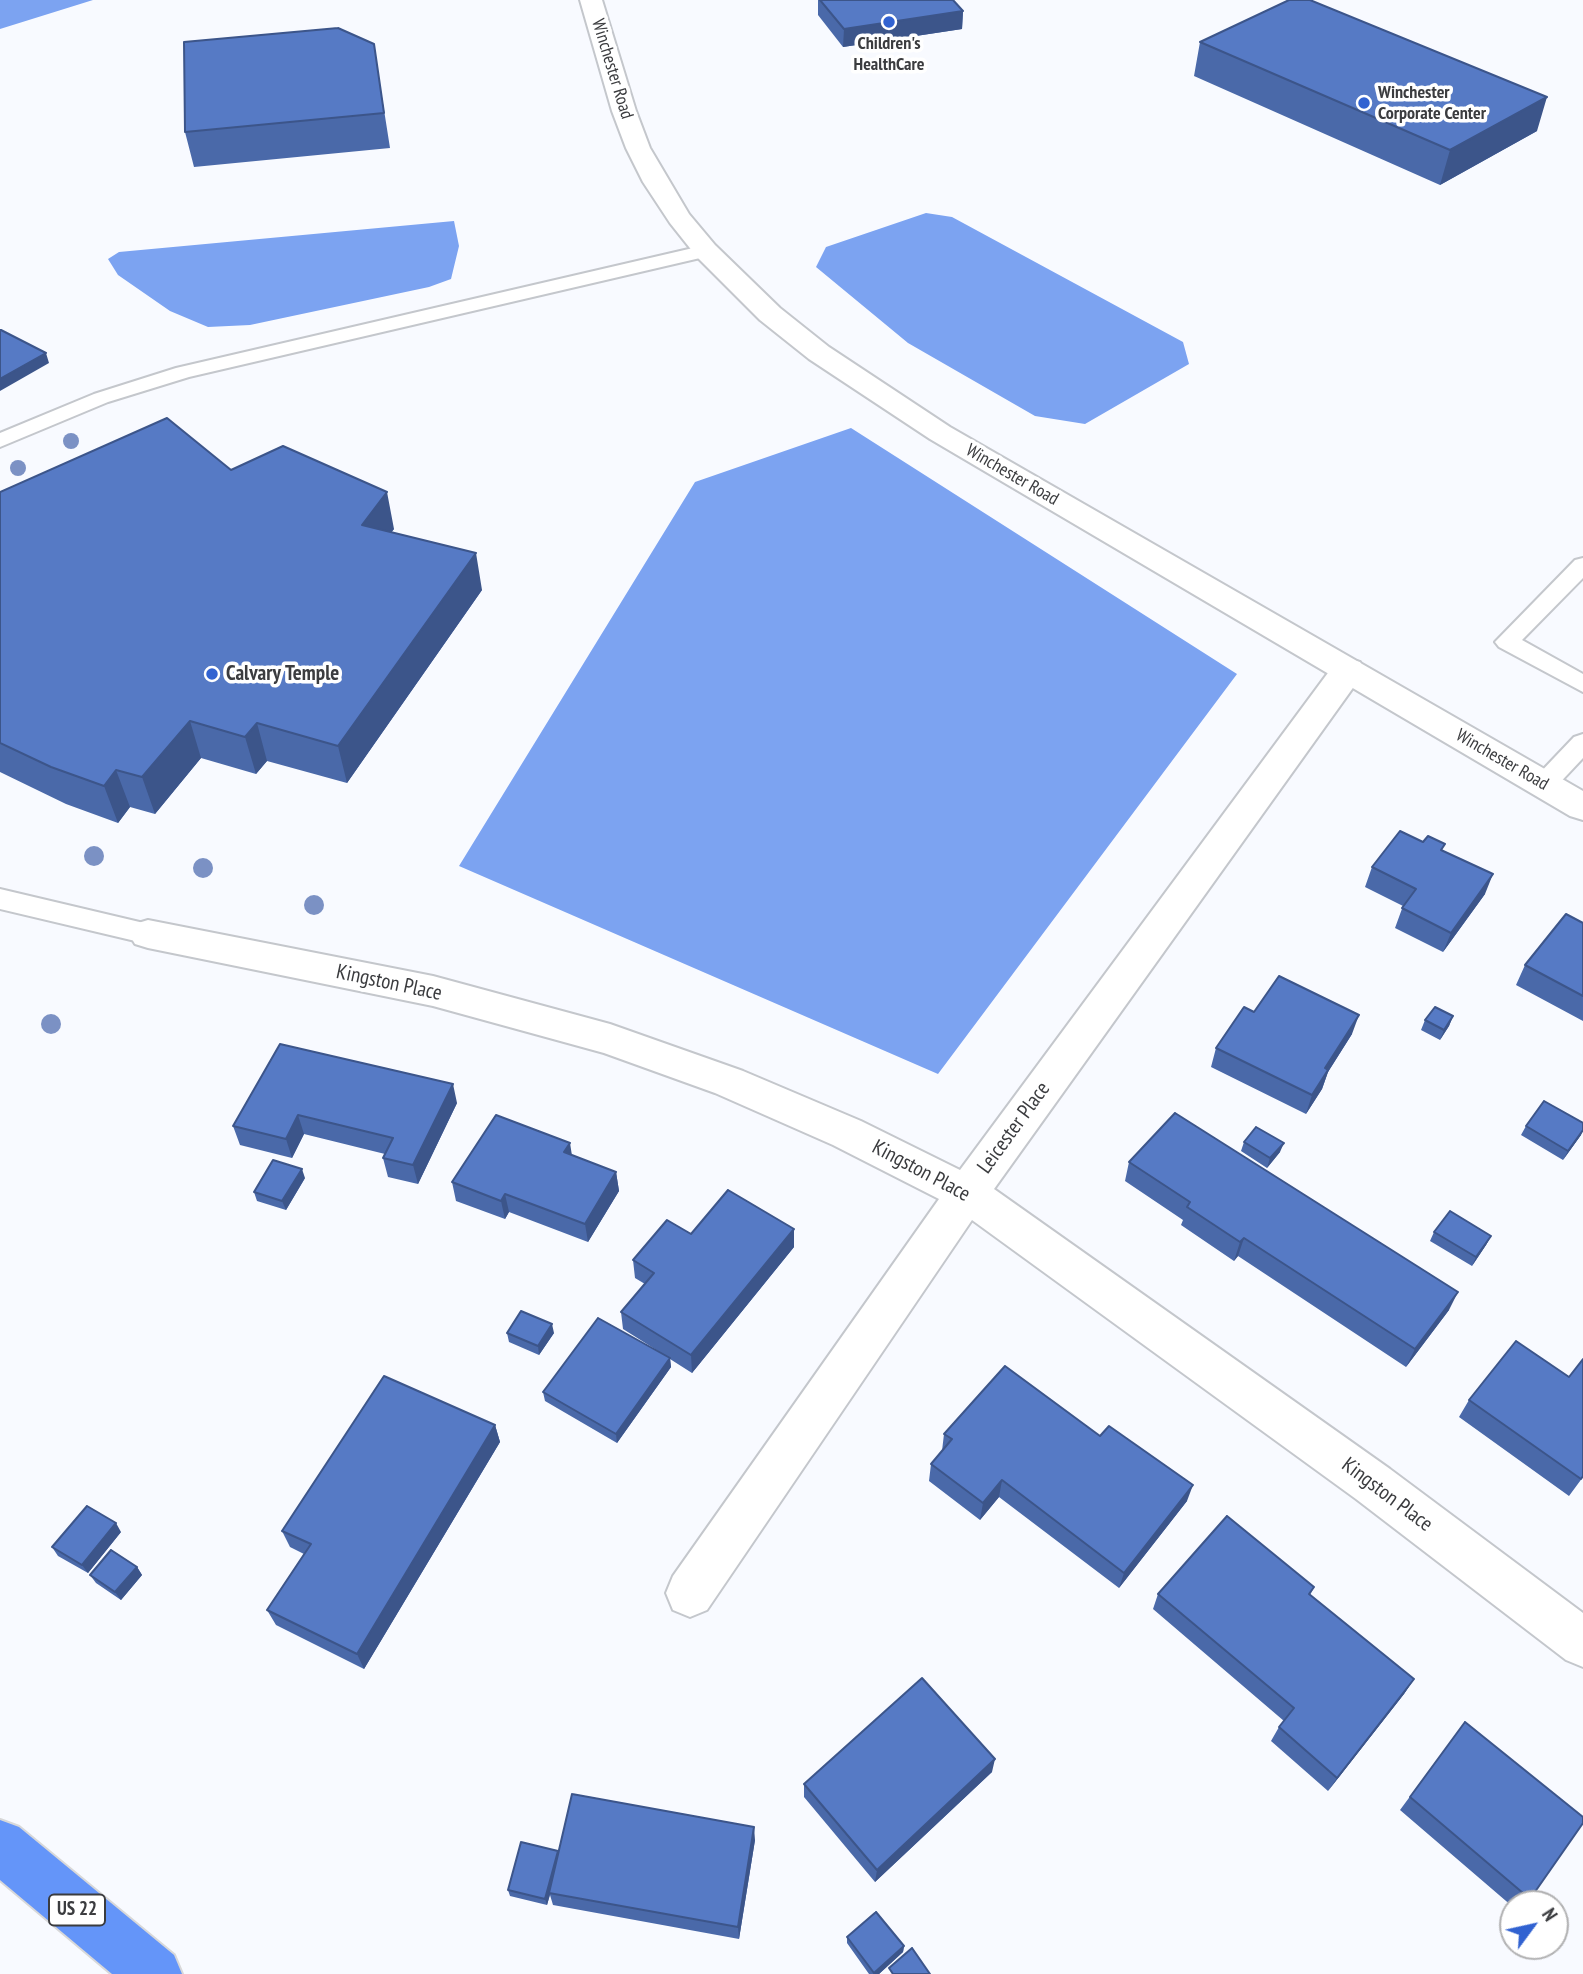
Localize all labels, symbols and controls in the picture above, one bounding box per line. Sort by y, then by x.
marker: Children's HealthCare [881,14,897,30]
street label: Winchester Road [587,16,637,122]
place label: Children's HealthCare [854,33,924,76]
place label: Winchester Corporate Center [1378,82,1486,124]
marker: Winchester Corporate Center [1356,95,1372,111]
street label: Winchester Road [962,440,1062,510]
place label: Calvary Temple [226,661,339,687]
marker: Calvary Temple [204,666,220,682]
street label: Winchester Road [1452,725,1552,795]
street label: Kingston Place [334,960,444,1006]
street label: Leicester Place [972,1077,1056,1179]
street label: Kingston Place [868,1135,974,1207]
street label: Kingston Place [1337,1453,1437,1537]
north arrow [1499,1890,1569,1960]
road number: US 22 [49,1894,105,1926]
text: N [1537,1904,1563,1925]

